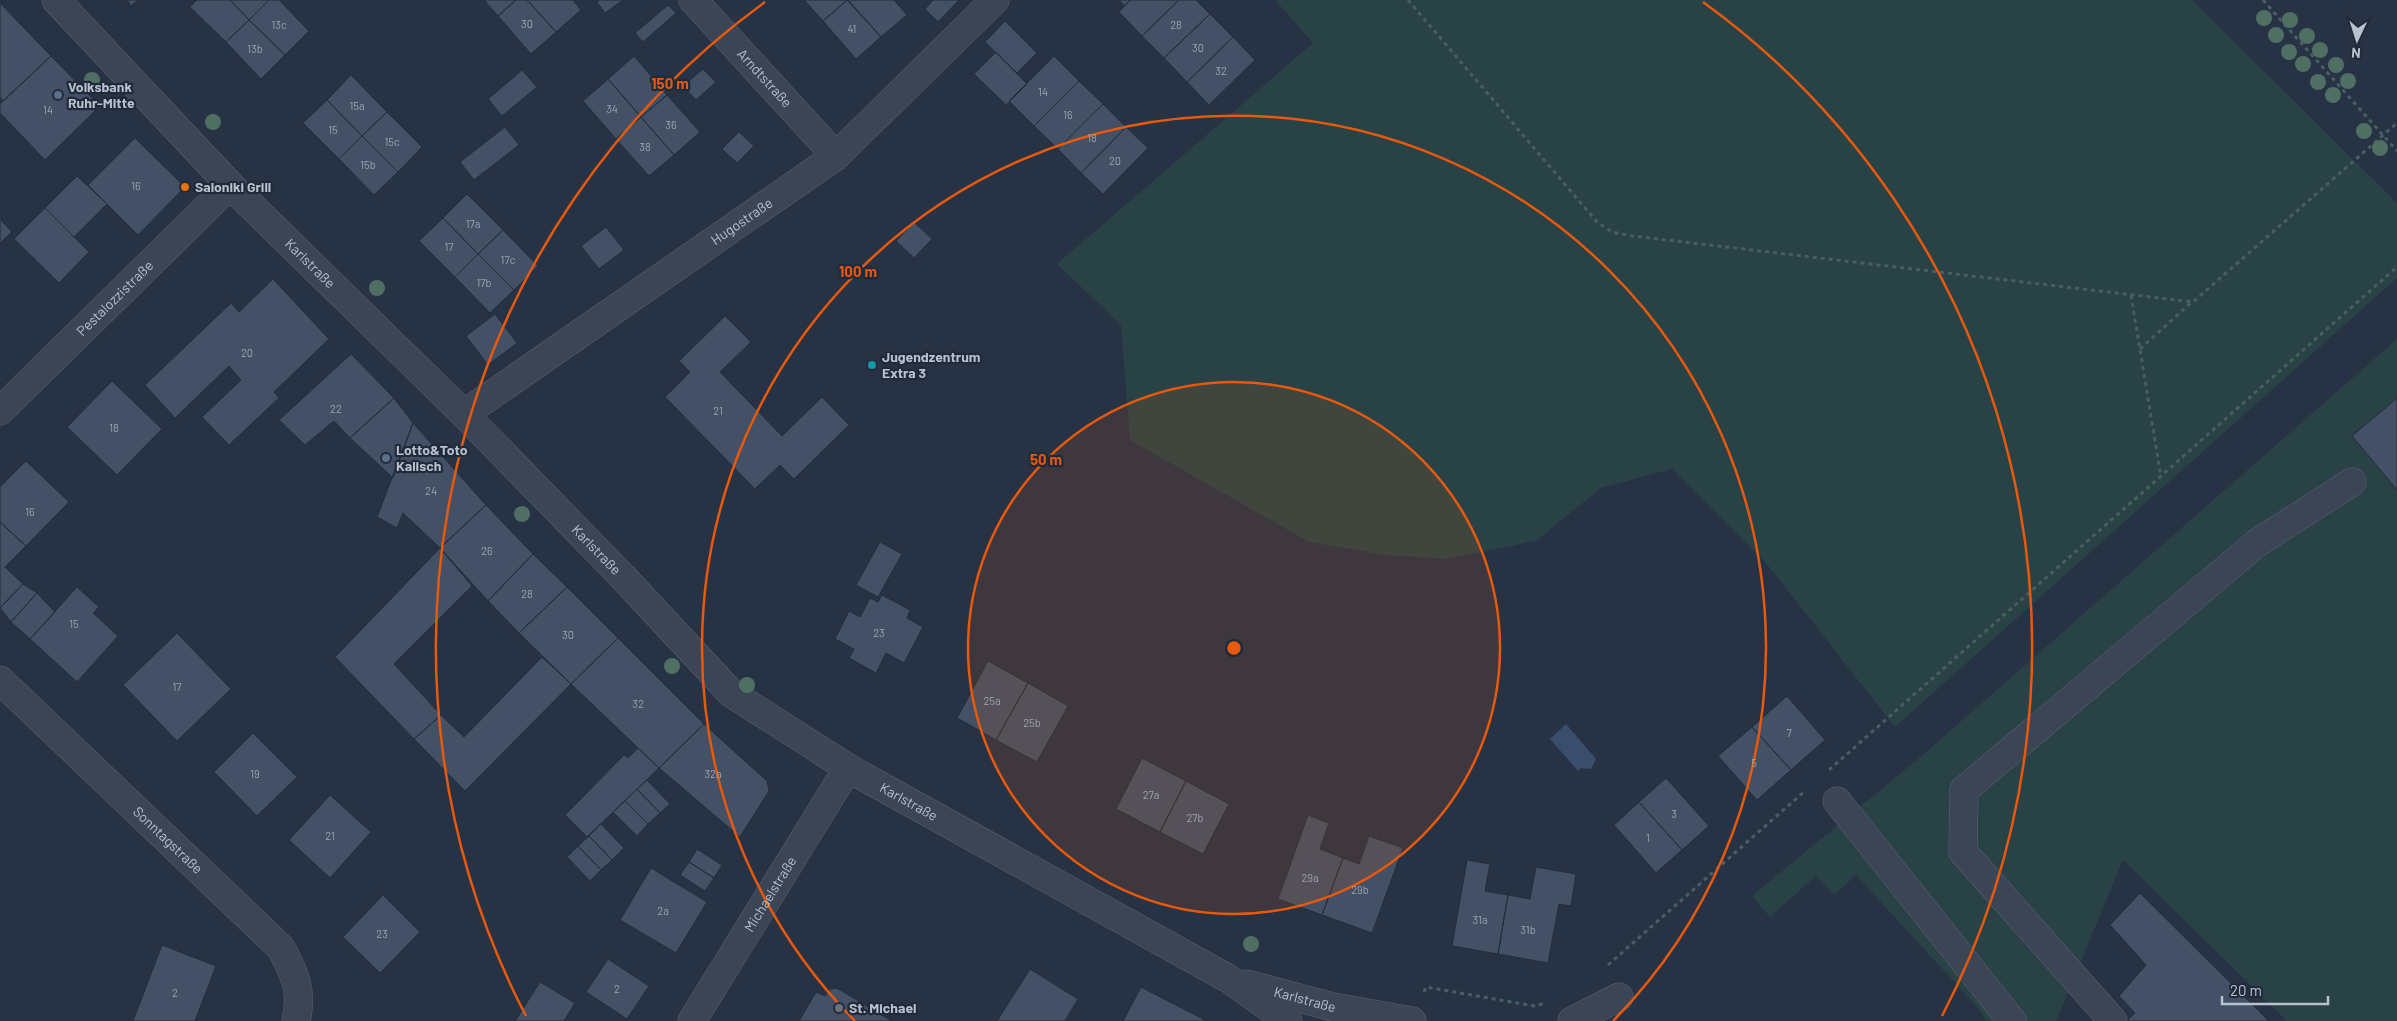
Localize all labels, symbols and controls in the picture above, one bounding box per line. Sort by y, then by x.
north arrow [2332,15,2382,65]
house number: 30 [521,17,533,30]
house number: 13c [271,18,287,31]
house number: 28 [1170,18,1182,31]
house number: 41 [848,22,856,35]
house number: 30 [1192,41,1204,54]
house number: 13b [247,42,263,55]
street label: Arndtstraße [734,45,796,111]
text: N [2351,45,2361,62]
house number: 32 [1215,64,1227,77]
text: 150 m [651,74,689,92]
place label: Volksbank Ruhr-Mitte [68,78,135,111]
house number: 14 [1038,85,1048,98]
marker: Volksbank Ruhr-Mitte [52,89,64,101]
house number: 15a [349,99,365,112]
house number: 34 [606,102,618,115]
house number: 14 [43,103,53,116]
house number: 16 [1063,108,1073,121]
house number: 36 [665,118,677,131]
house number: 15 [328,123,338,136]
house number: 18 [1087,131,1097,144]
house number: 15c [384,135,400,148]
house number: 38 [639,140,651,153]
house number: 20 [1109,154,1121,167]
house number: 15b [360,158,376,171]
place label: Saloniki Grill [195,178,271,195]
house number: 16 [131,179,141,192]
marker: Saloniki Grill [179,181,191,193]
street label: Hugostraße [707,194,776,248]
house number: 17a [466,217,480,230]
street label: Karlstraße [282,235,339,291]
house number: 17 [444,240,454,253]
house number: 17c [501,253,516,266]
street label: Pestalozzistraße [73,256,156,339]
text: 100 m [839,262,877,280]
house number: 17b [476,276,492,289]
house number: 20 [241,346,253,359]
place label: Jugendzentrum Extra 3 [882,348,981,381]
marker: Jugendzentrum Extra 3 [866,359,878,371]
house number: 22 [330,402,342,415]
house number: 21 [713,404,723,417]
house number: 18 [109,421,119,434]
place label: Lotto&Toto Kalisch [396,441,468,474]
text: 50 m [1030,450,1062,468]
marker: Lotto&Toto Kalisch [380,452,392,464]
house number: 24 [425,484,437,497]
house number: 16 [25,505,35,518]
street label: Karlstraße [569,521,625,578]
house number: 26 [481,544,493,557]
house number: 28 [521,587,533,600]
house number: 15 [69,617,79,630]
house number: 23 [873,626,885,639]
house number: 30 [562,628,574,641]
centre of rings [1225,639,1243,657]
house number: 17 [172,680,182,693]
house number: 25a [983,694,1001,707]
house number: 32 [632,697,644,710]
house number: 25b [1023,716,1041,729]
house number: 7 [1786,726,1792,739]
house number: 5 [1751,756,1757,769]
house number: 19 [250,767,260,780]
house number: 32a [704,767,722,780]
street label: Karlstraße [877,778,941,824]
house number: 27a [1143,788,1159,801]
street label: Sonntagstraße [130,803,207,877]
house number: 3 [1671,807,1677,820]
house number: 27b [1186,811,1204,824]
house number: 21 [325,829,335,842]
house number: 1 [1646,831,1650,844]
street label: Michaelstraße [740,853,799,935]
house number: 29a [1301,871,1319,884]
house number: 29b [1351,883,1369,896]
house number: 2a [657,904,669,917]
house number: 31a [1472,913,1488,926]
house number: 31b [1520,923,1536,936]
house number: 23 [376,927,388,940]
scale bar [2222,974,2328,1006]
text: 20 m [2230,981,2262,999]
house number: 2 [614,982,620,995]
street label: Karlstraße [1272,983,1338,1015]
house number: 2 [172,986,178,999]
place label: St. Michael [849,999,916,1016]
marker: St. Michael [833,1002,845,1014]

